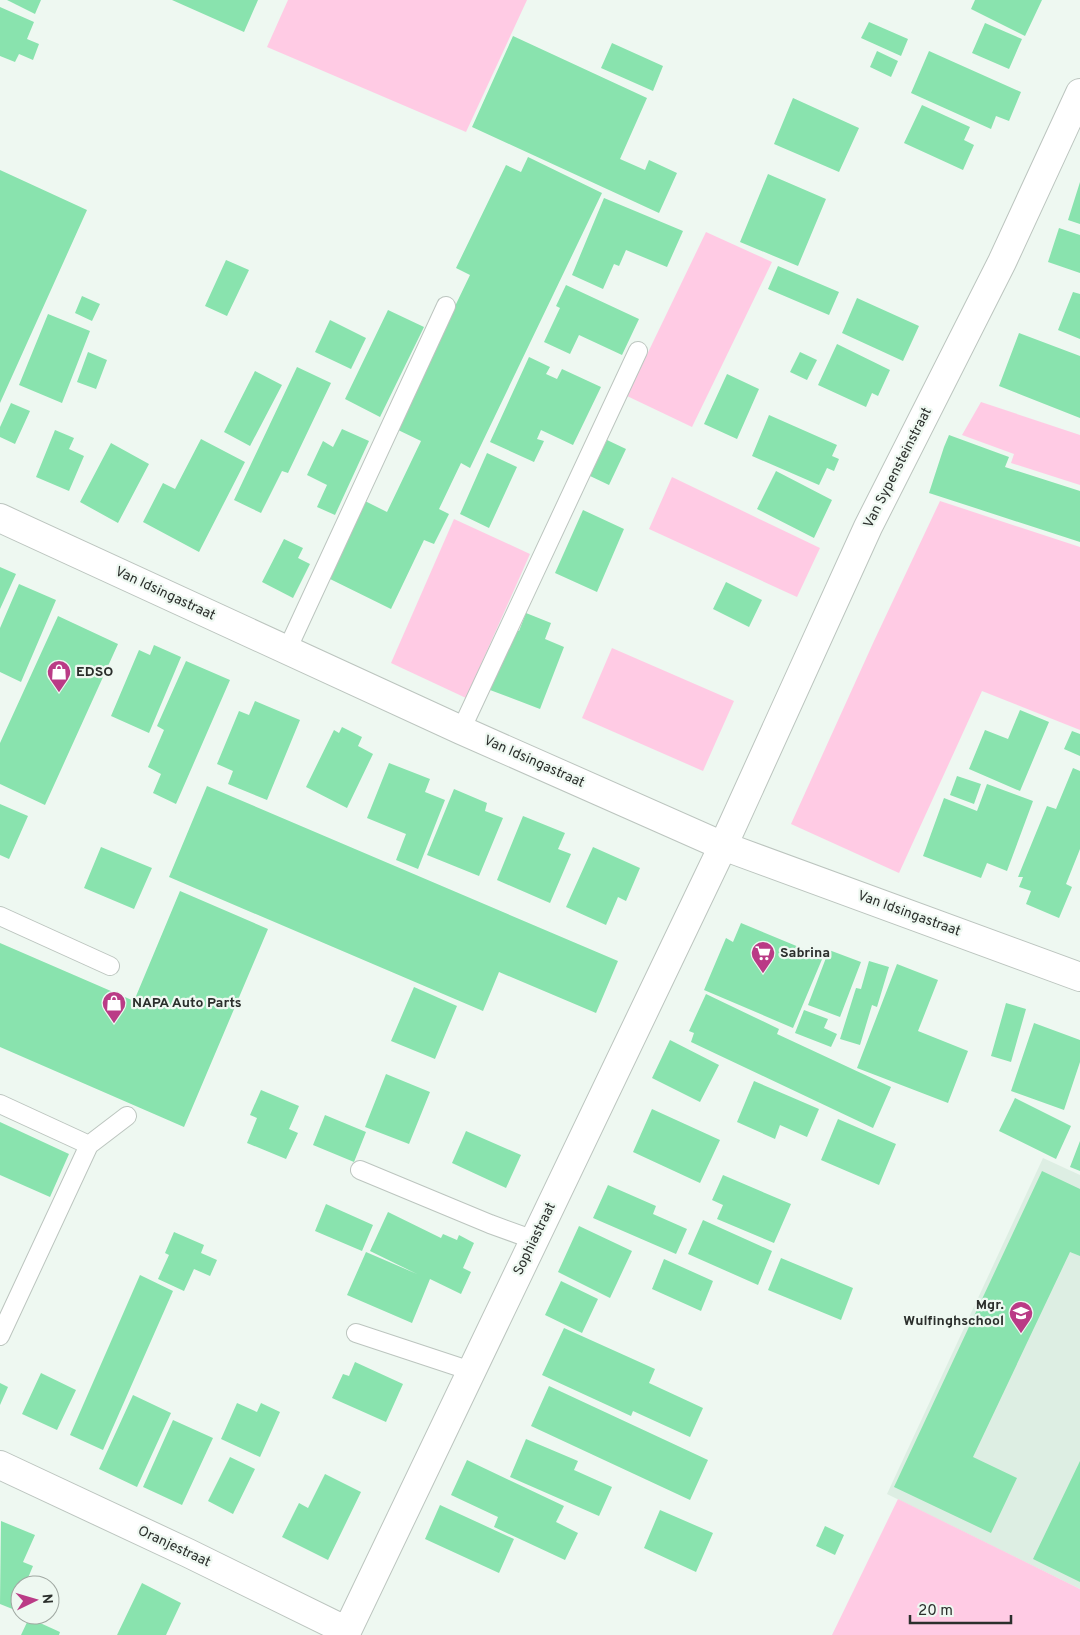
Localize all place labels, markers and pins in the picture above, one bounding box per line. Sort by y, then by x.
shop icon: EDSO [46,659,72,693]
place label: EDSO [76,664,113,681]
supermarket icon: Sabrina [750,940,776,974]
place label: Sabrina [780,945,830,962]
shop icon: NAPA Auto Parts [101,990,127,1024]
place label: NAPA Auto Parts [132,995,242,1012]
place label: Mgr. Wulfinghschool [903,1297,1004,1330]
school or university icon: Mgr. Wulfinghschool [1008,1300,1034,1334]

